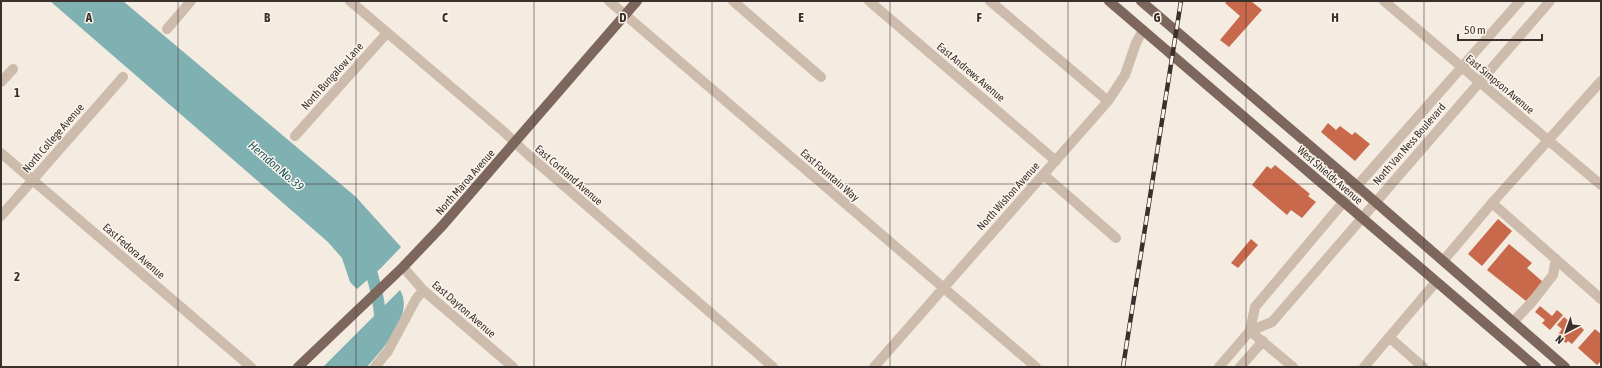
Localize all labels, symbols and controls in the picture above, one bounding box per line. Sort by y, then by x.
text: A [85,10,93,25]
text: B [264,10,271,25]
text: C [442,10,448,25]
text: D [619,10,627,25]
text: E [798,10,804,25]
text: F [976,10,982,25]
text: G [1154,10,1161,25]
text: H [1331,10,1339,25]
scale bar [1458,16,1542,42]
text: 50 m [1464,23,1486,37]
street label: North Bungalow Lane [299,40,365,112]
street label: East Andrews Avenue [935,40,1007,104]
street label: East Simpson Avenue [1464,52,1536,116]
text: 1 [14,85,20,100]
street label: North College Avenue [20,101,86,175]
street label: North Van Ness Boulevard [1370,101,1448,187]
water label: Herndon No. 39 [246,138,307,194]
street label: East Cortland Avenue [533,142,605,208]
street label: West Shields Avenue [1295,143,1365,207]
street label: East Fountain Way [798,146,862,204]
street label: North Maroa Avenue [433,147,497,217]
street label: North Wishon Avenue [974,160,1042,232]
street label: East Fedora Avenue [101,221,167,281]
text: 2 [14,269,20,284]
street label: East Dayton Avenue [430,278,498,340]
north arrow [1546,312,1586,352]
text: N [1553,333,1566,346]

